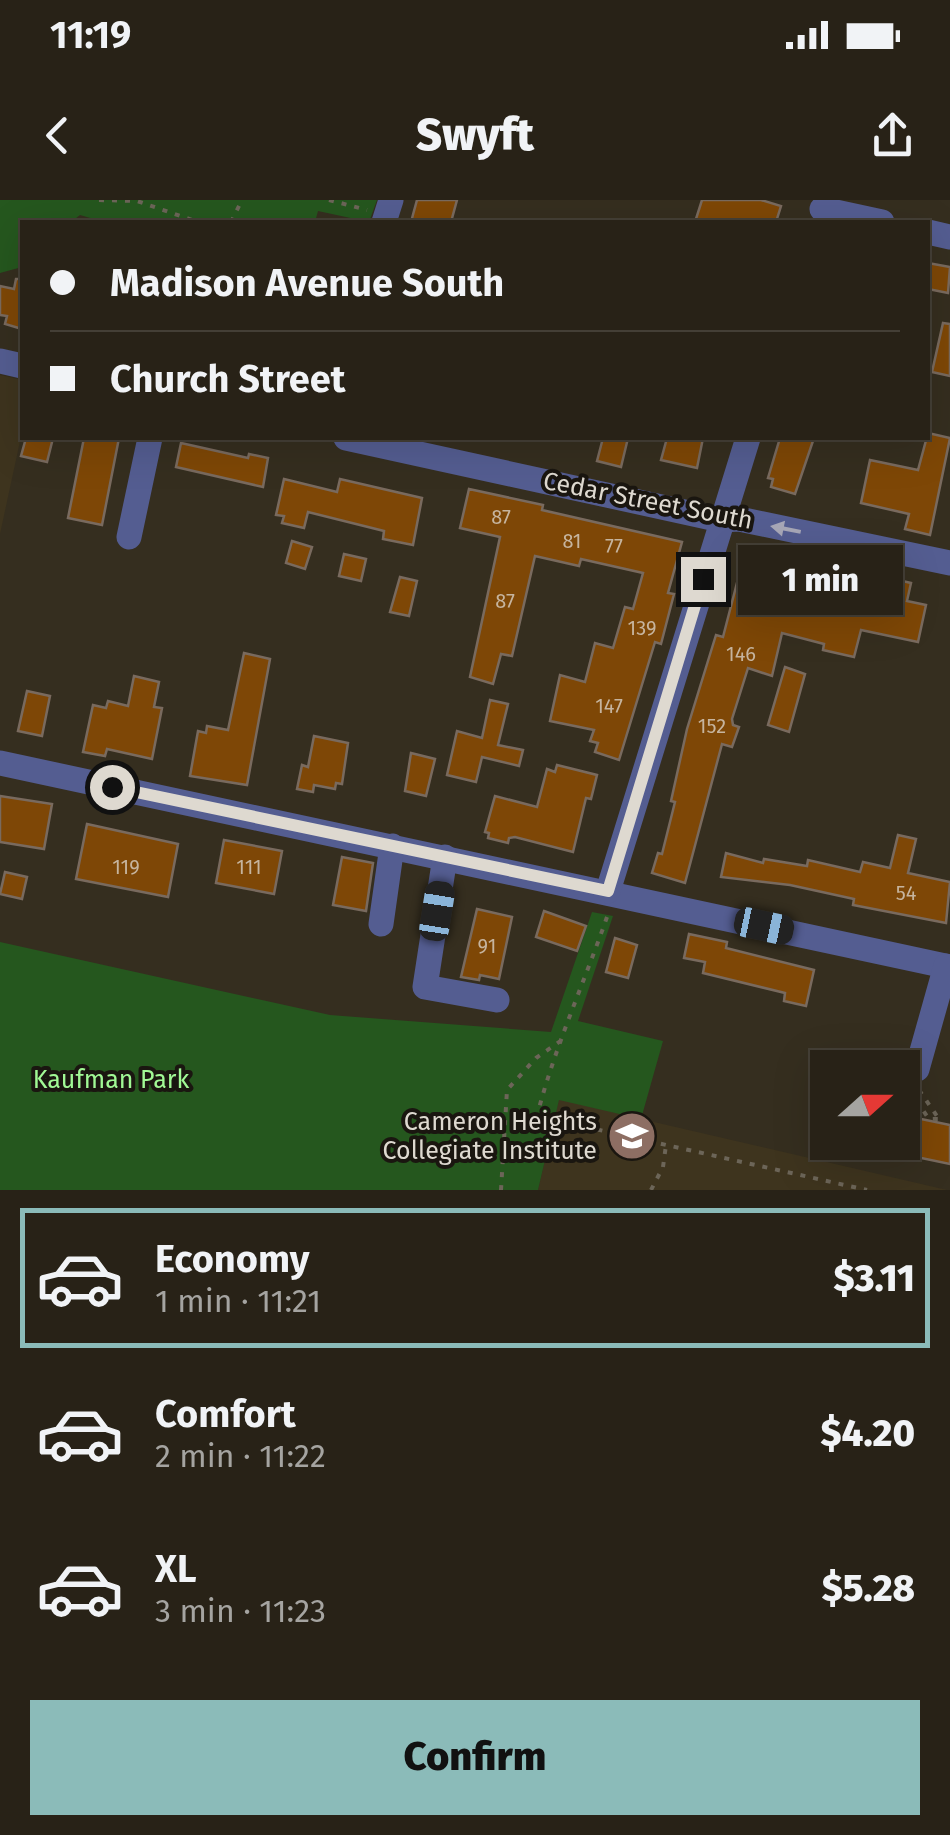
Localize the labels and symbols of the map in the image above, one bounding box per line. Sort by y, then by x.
street label: Cedar Street South [541,466,755,536]
house number: 87 [491,505,511,529]
one-way arrow [770,520,801,536]
house number: 81 [562,529,582,553]
house number: 77 [605,534,623,558]
callout: 1 min [738,544,903,614]
route end [681,557,726,602]
house number: 87 [495,589,515,613]
house number: 139 [628,616,656,640]
house number: 146 [726,642,756,666]
house number: 147 [595,694,623,718]
house number: 152 [698,714,726,738]
route start [90,765,135,810]
house number: 119 [112,855,140,879]
house number: 111 [236,855,262,879]
car [417,879,457,943]
house number: 54 [896,881,917,905]
car [732,905,796,947]
house number: 91 [478,934,496,958]
north arrow [810,1050,920,1160]
park label: Kaufman Park [33,1065,189,1095]
place label: Cameron Heights Collegiate Institute [383,1107,597,1166]
school or university icon: Cameron Heights Collegiate Institute [606,1110,658,1162]

